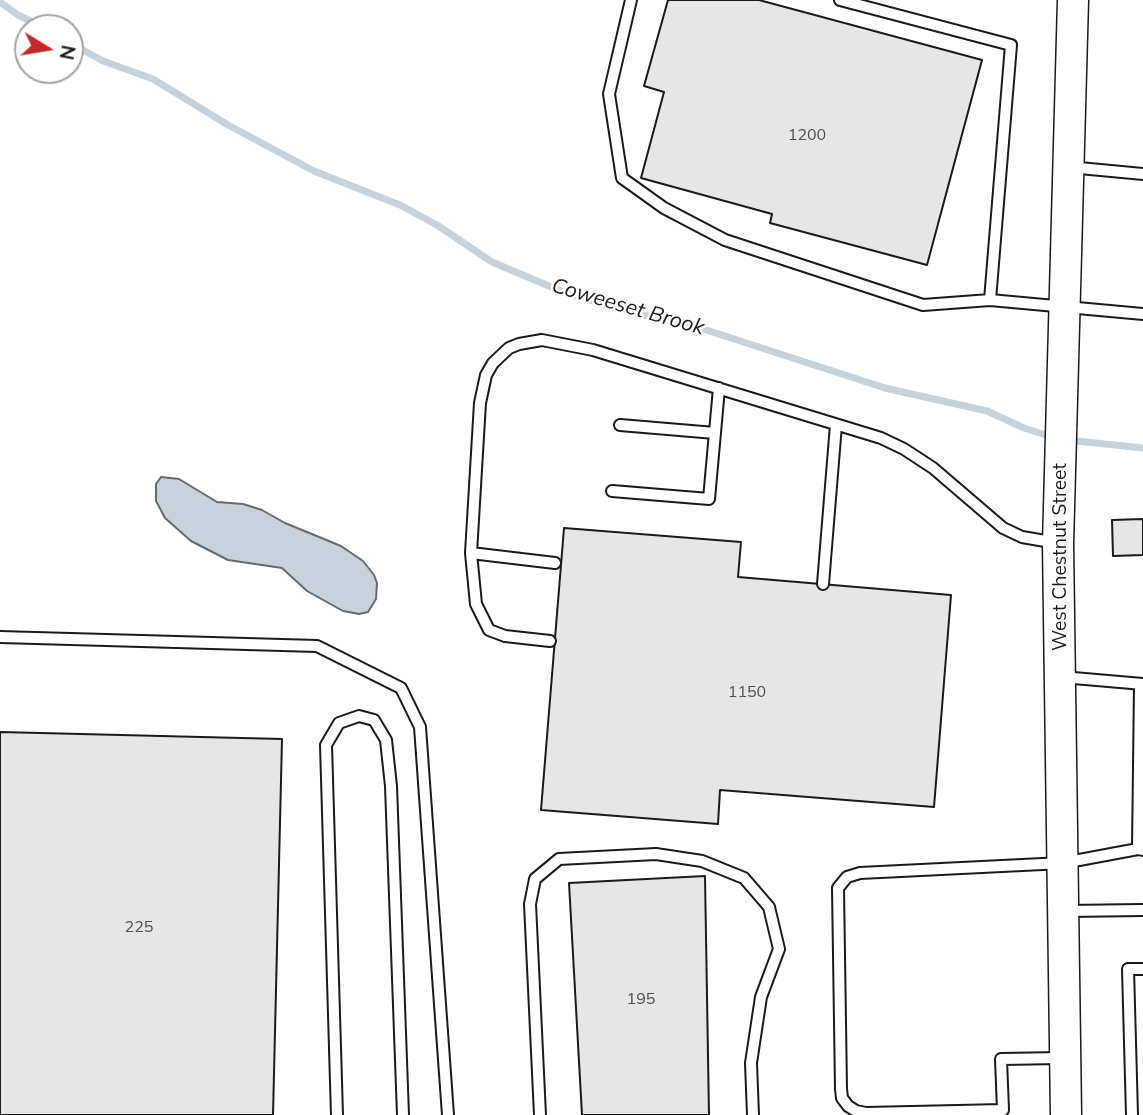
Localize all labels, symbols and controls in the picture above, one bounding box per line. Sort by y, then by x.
north arrow [14,14,84,84]
text: N [55,43,81,62]
house number: 1200 [788,125,826,145]
water label: Coweeset Brook [549,273,707,341]
street label: West Chestnut Street [1049,463,1071,651]
house number: 1150 [728,682,766,702]
house number: 225 [125,917,153,937]
house number: 195 [627,989,655,1009]

